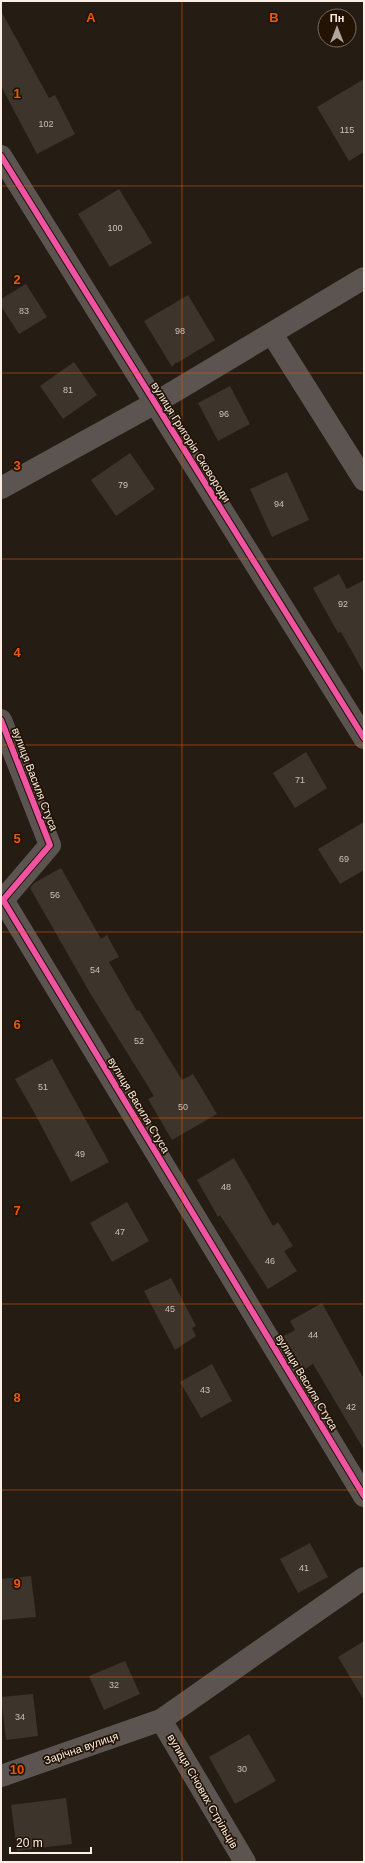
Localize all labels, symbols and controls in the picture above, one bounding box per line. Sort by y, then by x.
north arrow [317,8,357,48]
text: A [86,10,96,25]
text: B [269,10,279,25]
text: Пн [330,12,344,24]
text: 1 [13,86,21,101]
house number: 102 [38,119,54,129]
house number: 115 [340,125,354,135]
house number: 100 [107,223,123,233]
text: 2 [13,272,21,287]
house number: 83 [19,306,29,316]
house number: 98 [175,326,185,336]
street label: вулиця Григорія Сковороди [149,380,233,504]
house number: 81 [63,385,73,395]
house number: 96 [219,409,229,419]
text: 3 [13,458,21,473]
house number: 79 [118,480,128,490]
house number: 94 [274,499,284,509]
house number: 92 [338,599,348,609]
text: 4 [13,645,21,660]
street label: вулиця Василя Стуса [10,726,61,833]
house number: 71 [295,775,305,785]
text: 5 [13,831,21,846]
house number: 69 [339,854,349,864]
house number: 56 [50,890,60,900]
house number: 54 [90,965,100,975]
text: 6 [13,1017,21,1032]
house number: 52 [134,1036,144,1046]
street label: вулиця Василя Стуса [106,1055,173,1156]
house number: 51 [38,1082,48,1092]
house number: 50 [178,1102,188,1112]
house number: 49 [75,1149,85,1159]
house number: 48 [221,1182,231,1192]
text: 7 [13,1203,21,1218]
house number: 47 [115,1227,125,1237]
house number: 46 [265,1256,275,1266]
house number: 45 [165,1304,175,1314]
house number: 44 [308,1330,318,1340]
street label: вулиця Василя Стуса [274,1332,341,1433]
house number: 43 [200,1385,210,1395]
text: 8 [13,1390,21,1405]
house number: 42 [346,1402,356,1412]
house number: 41 [299,1563,309,1573]
text: 9 [13,1576,21,1591]
house number: 32 [109,1680,119,1690]
house number: 34 [15,1712,25,1722]
street label: Зарічна вулиця [42,1730,120,1766]
street label: вулиця Січових Стрільців [165,1732,241,1850]
text: 10 [10,1762,24,1777]
house number: 30 [237,1764,247,1774]
scale bar [10,1829,91,1855]
text: 20 m [16,1836,43,1850]

